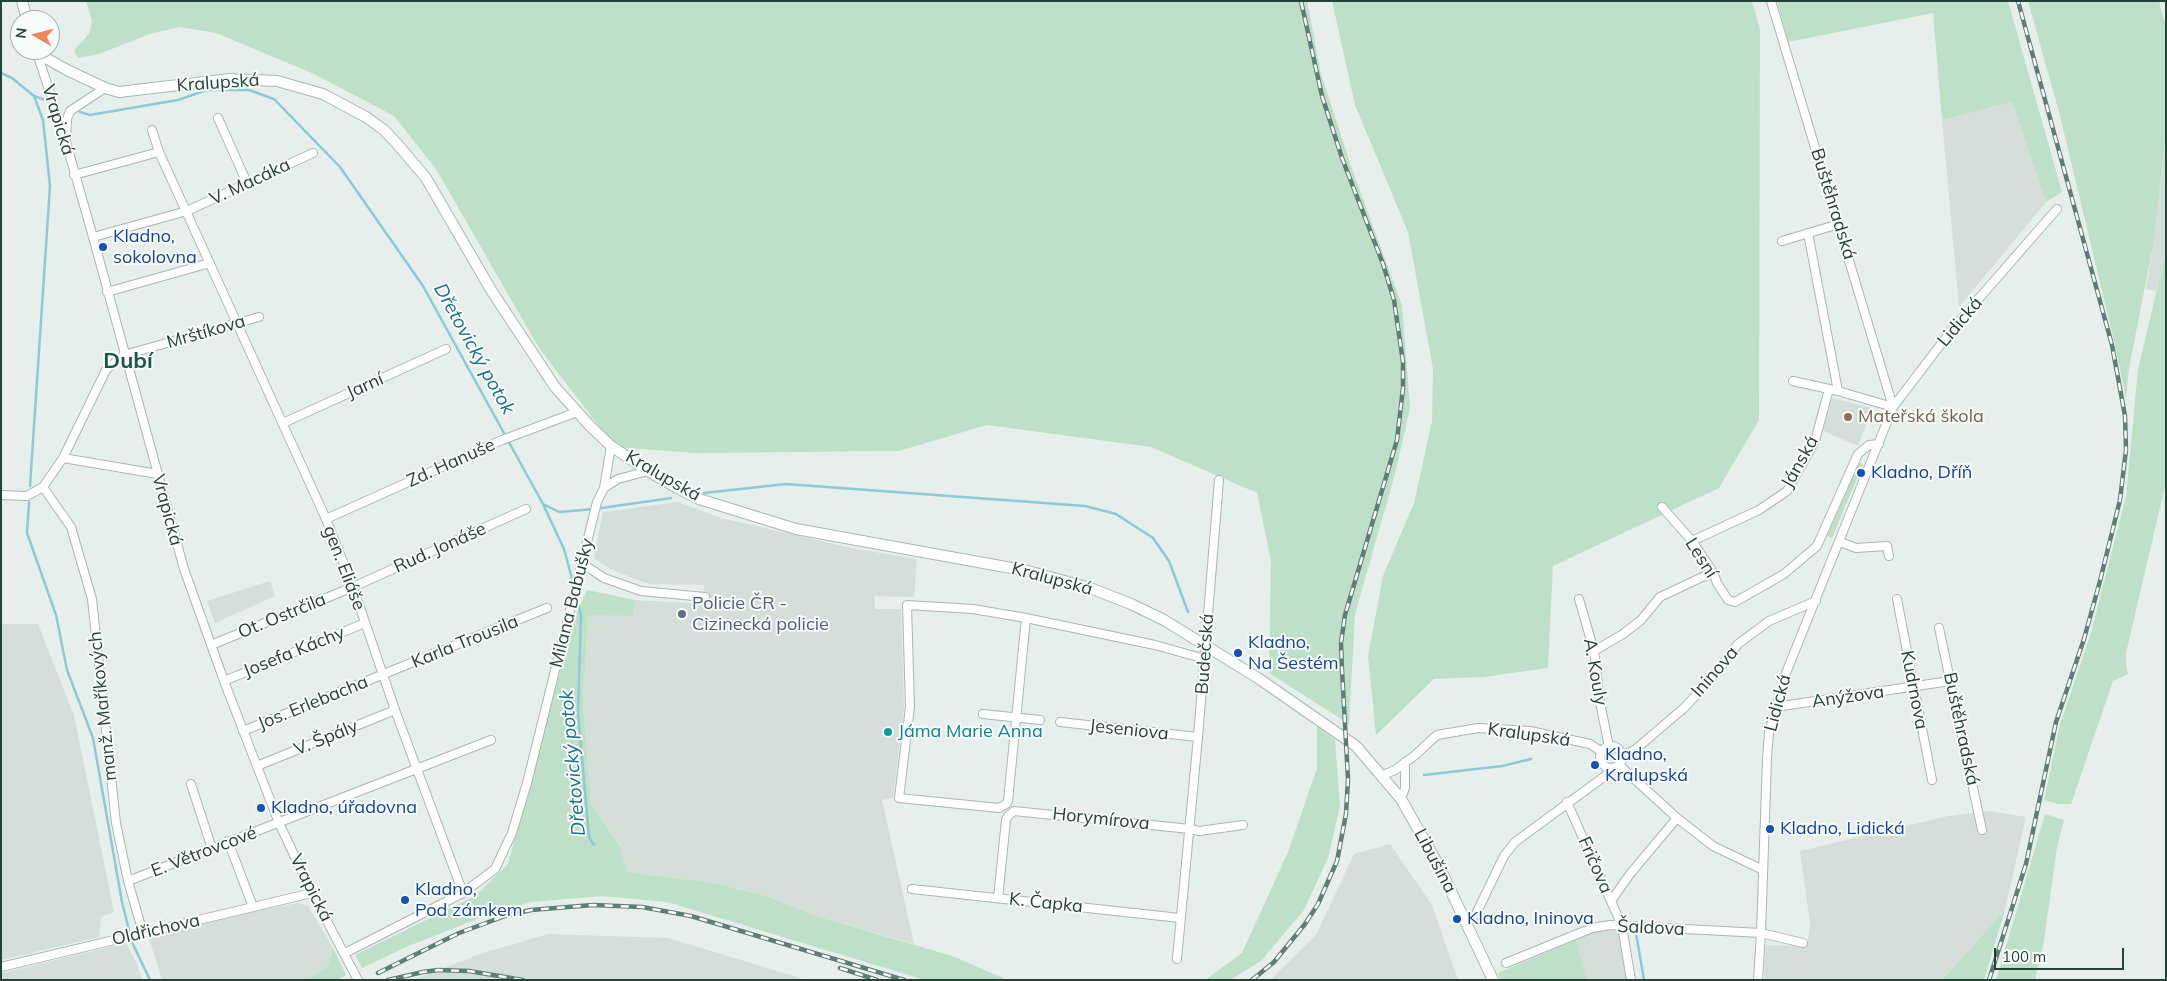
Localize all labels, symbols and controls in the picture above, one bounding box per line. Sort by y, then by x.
north arrow [10,10,60,60]
text: N [11,27,31,40]
street label: Kralupská [176,69,260,97]
street label: Vrapická [37,82,79,158]
street label: Buštěhradská [1806,146,1860,262]
street label: V. Macáka [206,154,294,210]
place label: Kladno, sokolovna [113,226,197,268]
marker: Kladno, sokolovna [97,241,109,253]
water label: Dřetovický potok [429,279,519,419]
street label: Lidická [1933,293,1987,351]
street label: Mrštíkova [164,310,248,354]
district label: Dubí [103,348,153,374]
street label: Jarní [343,368,387,404]
place label: Mateřská škola [1858,406,1984,428]
marker: Mateřská škola [1842,411,1854,423]
street label: Jánská [1777,432,1823,492]
street label: Zd. Hanuše [404,434,498,492]
street label: Kralupská [622,446,704,506]
place label: Kladno, Dříň [1871,462,1972,484]
marker: Kladno, Dříň [1855,467,1867,479]
street label: Vrapická [147,472,187,548]
street label: Rud. Jonáše [391,518,489,578]
street label: gen. Eliáše [318,523,370,613]
street label: Lesní [1680,534,1722,582]
street label: Milana Babušky [545,536,599,670]
street label: Kralupská [1009,558,1095,600]
street label: Ot. Ostrčila [235,589,329,643]
place label: Policie ČR - Cizinecká policie [692,593,829,636]
marker: Policie ČR - Cizinecká policie [676,608,688,620]
street label: Karla Trousila [408,611,522,673]
street label: Budečská [1191,613,1219,695]
street label: Josefa Káchy [240,622,348,682]
street label: manž. Maříkových [84,630,122,782]
place label: Kladno, Na Šestém [1248,632,1339,674]
street label: A. Kouly [1578,637,1612,707]
street label: Ininova [1687,642,1743,702]
marker: Kladno, Na Šestém [1232,647,1244,659]
street label: Kudrnova [1896,649,1932,731]
street label: Buštěhradská [1938,670,1984,788]
street label: Jos. Erlebacha [255,671,371,735]
street label: Lidická [1760,672,1796,734]
street label: Anýžova [1811,681,1885,713]
water label: Dřetovický potok [555,689,591,837]
street label: V. Špály [291,715,361,761]
street label: Jeseniova [1088,715,1170,745]
street label: Kralupská [1486,719,1572,751]
place label: Jáma Marie Anna [898,721,1043,743]
marker: Jáma Marie Anna [882,726,894,738]
place label: Kladno, Kralupská [1605,744,1688,786]
marker: Kladno, Kralupská [1589,759,1601,771]
place label: Kladno, úřadovna [271,797,417,819]
marker: Kladno, úřadovna [255,802,267,814]
street label: Horymírova [1051,803,1151,835]
place label: Kladno, Lidická [1780,818,1905,840]
street label: E. Větrovcové [148,822,260,882]
marker: Kladno, Lidická [1764,823,1776,835]
street label: Libušina [1409,825,1461,897]
street label: Fričova [1573,833,1617,897]
street label: Vrapická [285,851,337,925]
place label: Kladno, Pod zámkem [415,879,523,922]
street label: K. Čapka [1008,888,1084,918]
marker: Kladno, Pod zámkem [399,894,411,906]
place label: Kladno, Ininova [1467,908,1594,930]
street label: Oldřichova [110,909,202,951]
marker: Kladno, Ininova [1451,913,1463,925]
street label: Šaldova [1617,915,1685,941]
scale bar [1997,938,2127,970]
text: 100 m [2002,947,2046,966]

